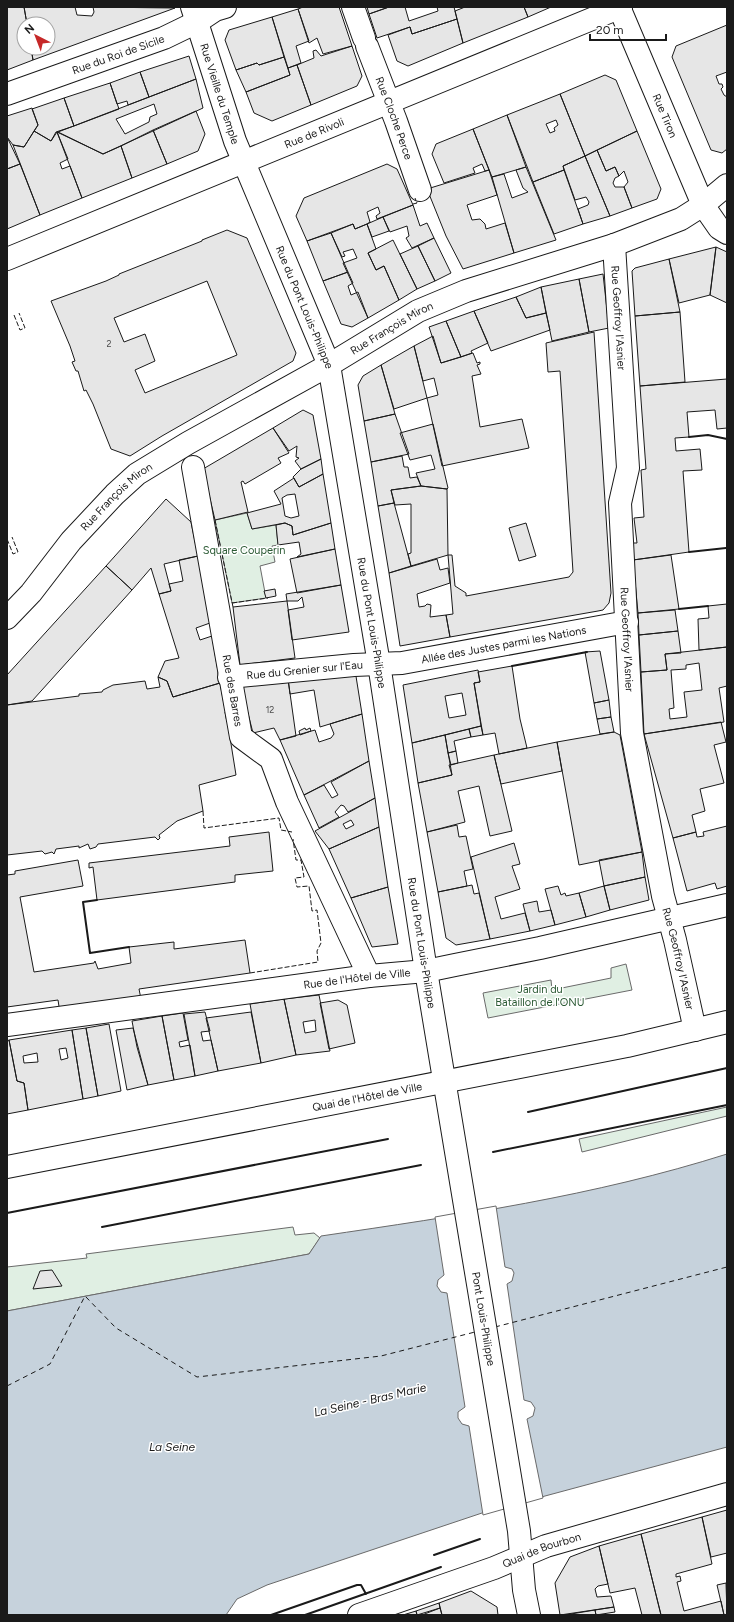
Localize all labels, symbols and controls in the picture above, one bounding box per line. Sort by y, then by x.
north arrow [16,16,56,56]
scale bar [590,16,666,42]
text: N [22,21,37,37]
text: 20 m [596,23,624,37]
street label: Rue du Roi de Sicile [70,32,166,77]
street label: Rue Vieille du Temple [197,42,242,146]
street label: Rue Cloche Perce [372,75,415,161]
street label: Rue Tiron [650,92,680,140]
street label: Rue de Rivoli [283,115,346,151]
street label: Rue du Pont Louis-Philippe [273,244,336,370]
street label: Rue Geoffroy l'Asnier [608,265,628,371]
street label: Rue François Miron [348,299,435,358]
house number: 2 [106,338,112,349]
street label: Rue François Miron [78,460,155,534]
park label: Square Couperin [203,544,285,557]
street label: Rue du Pont Louis-Philippe [354,556,389,689]
street label: Rue Geoffroy l'Asnier [617,587,636,692]
street label: Allée des Justes parmi les Nations [420,624,587,666]
street label: Rue des Barres [219,653,245,728]
street label: Rue du Grenier sur l'Eau [246,659,363,682]
house number: 12 [266,704,274,715]
street label: Rue du Pont Louis-Philippe [405,877,438,1009]
street label: Rue Geoffroy l'Asnier [659,906,696,1011]
street label: Rue de l'Hôtel de Ville [303,966,411,992]
park label: Jardin du Bataillon de l'ONU [495,983,585,1009]
street label: Quai de l'Hôtel de Ville [311,1080,423,1114]
street label: Pont Louis-Philippe [469,1271,497,1367]
water label: La Seine - Bras Marie [312,1380,428,1420]
water label: La Seine [149,1440,196,1454]
street label: Quai de Bourbon [501,1530,583,1571]

